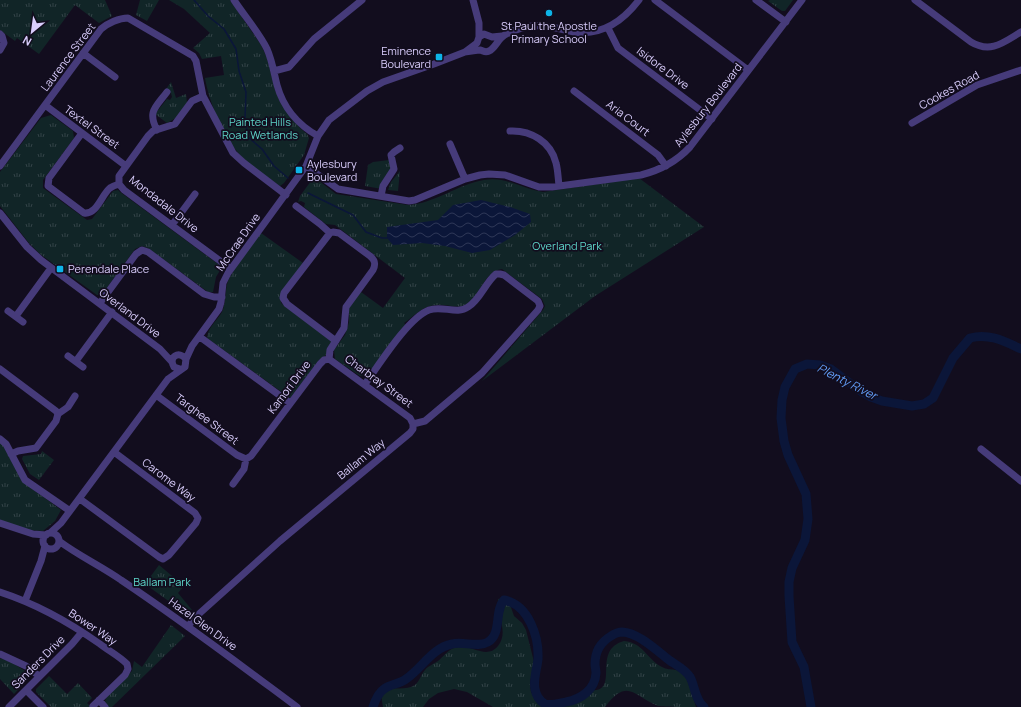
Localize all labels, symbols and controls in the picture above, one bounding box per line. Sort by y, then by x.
marker: St Paul the Apostle Primary School [544,8,554,18]
north arrow [12,12,52,52]
place label: St Paul the Apostle Primary School [501,18,598,46]
street label: Laurence Street [37,20,98,94]
text: N [20,33,34,50]
place label: Eminence Boulevard [381,43,432,71]
street label: Isidore Drive [634,43,693,93]
marker: Eminence Boulevard [434,52,444,62]
street label: Aylesbury Boulevard [670,60,745,150]
street label: Cookes Road [916,67,982,112]
street label: Aria Court [603,96,653,139]
street label: Textel Street [61,101,123,152]
park label: Painted Hills Road Wetlands [222,114,298,142]
place label: Aylesbury Boulevard [307,156,357,184]
marker: Aylesbury Boulevard [294,165,304,175]
street label: Mondadale Drive [126,172,203,236]
street label: McCrae Drive [212,209,263,274]
park label: Overland Park [532,238,602,253]
place label: Perendale Place [68,261,150,276]
marker: Perendale Place [55,264,65,274]
street label: Overland Drive [96,285,165,341]
street label: Charbray Street [342,351,416,410]
street label: Kamori Drive [264,357,314,416]
water label: Plenty River [814,359,882,405]
street label: Targhee Street [172,390,242,447]
street label: Ballam Way [334,435,388,482]
street label: Carome Way [139,454,199,505]
park label: Ballam Park [133,574,191,589]
street label: Hazel Glen Drive [166,594,241,654]
street label: Bower Way [66,605,121,648]
street label: Sanders Drive [8,631,68,692]

